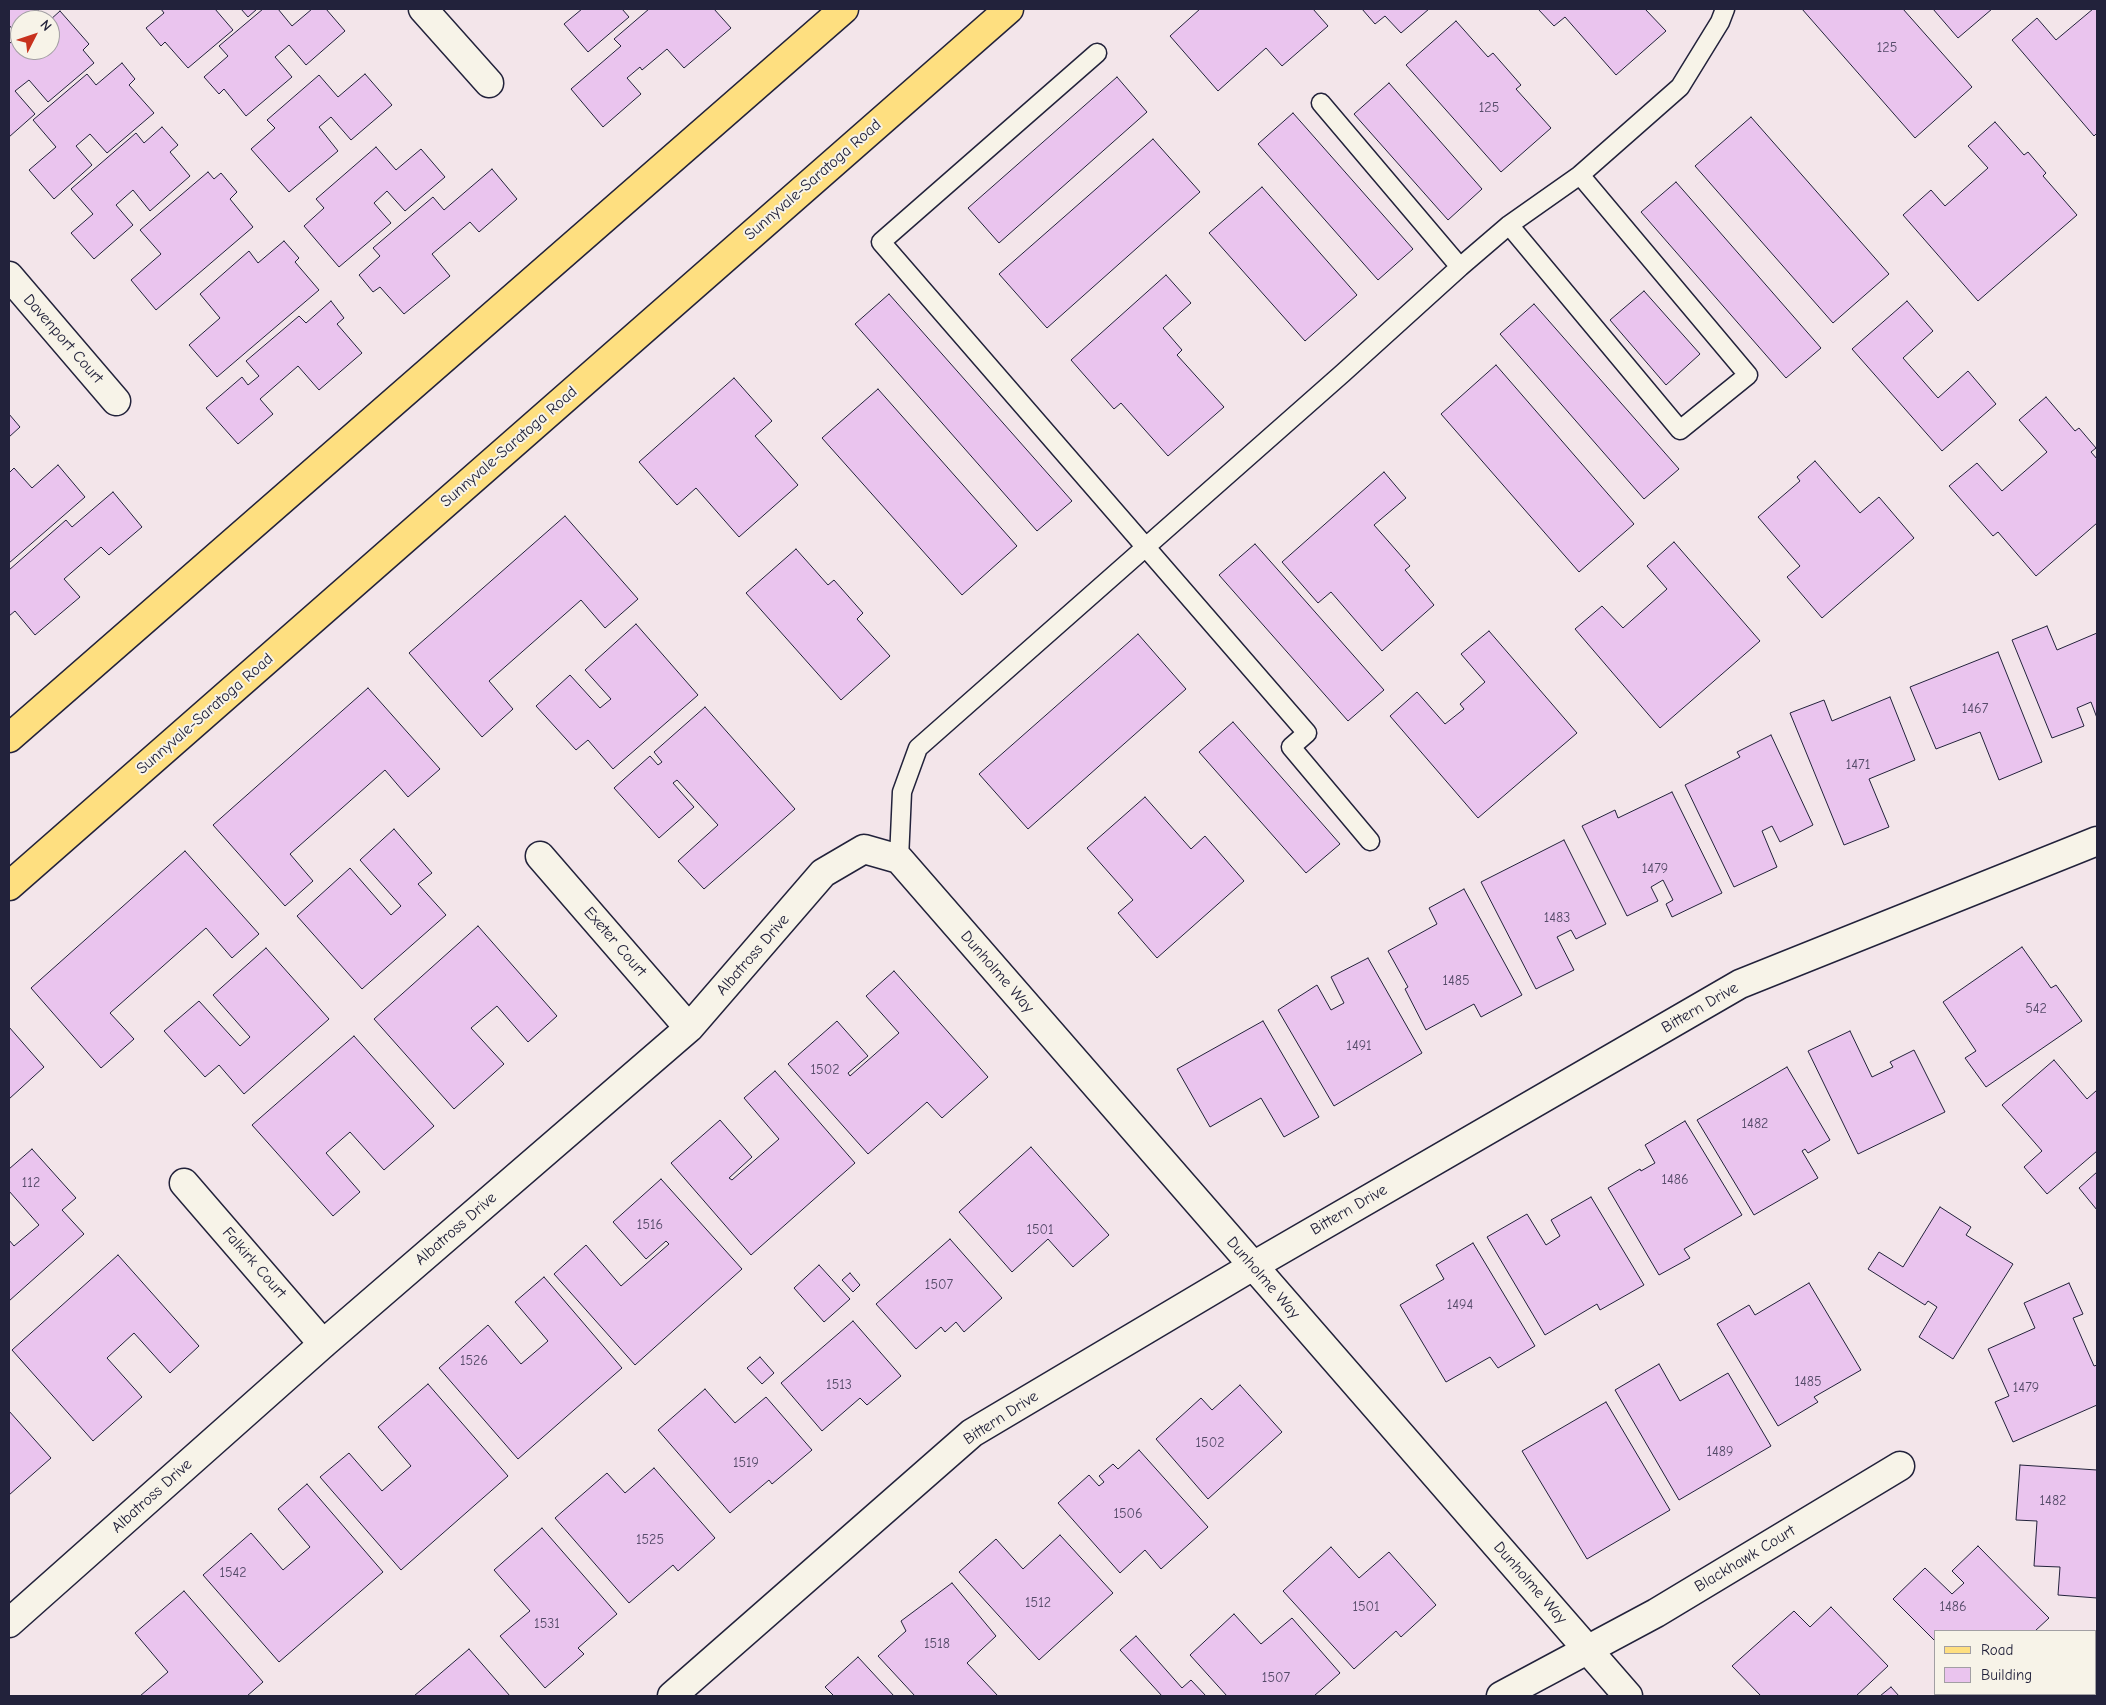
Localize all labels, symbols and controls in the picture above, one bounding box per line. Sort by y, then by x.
north arrow [10,10,60,60]
text: N [37,16,55,35]
house number: 125 [1877,40,1897,56]
house number: 125 [1479,100,1499,116]
street label: Sunnyvale-Saratoga Road [741,115,885,245]
street label: Davenport Court [19,290,107,388]
street label: Sunnyvale-Saratoga Road [437,382,581,512]
street label: Sunnyvale-Saratoga Road [133,649,277,779]
house number: 1467 [1962,701,1988,717]
house number: 1471 [1846,757,1870,773]
house number: 1479 [1642,861,1668,877]
street label: Exeter Court [580,903,650,981]
street label: Albatross Drive [712,910,794,1000]
house number: 1483 [1544,910,1570,926]
street label: Dunholme Way [956,927,1038,1017]
house number: 1485 [1442,973,1470,989]
street label: Bittern Drive [1658,978,1742,1038]
house number: 542 [2025,1001,2047,1017]
house number: 1491 [1346,1038,1372,1054]
house number: 1502 [811,1062,839,1078]
house number: 1482 [1742,1116,1768,1132]
house number: 1486 [1661,1172,1689,1188]
house number: 112 [22,1175,40,1191]
street label: Bittern Drive [1307,1180,1391,1240]
street label: Albatross Drive [411,1188,501,1270]
house number: 1516 [637,1217,663,1233]
house number: 1501 [1026,1222,1054,1238]
street label: Falkirk Court [218,1223,290,1303]
street label: Dunholme Way [1222,1233,1304,1323]
house number: 1507 [925,1277,953,1293]
house number: 1494 [1447,1297,1473,1313]
house number: 1526 [460,1353,488,1369]
house number: 1485 [1794,1374,1822,1390]
house number: 1513 [826,1377,852,1393]
house number: 1479 [2013,1380,2039,1396]
street label: Bittern Drive [960,1387,1042,1449]
house number: 1502 [1196,1435,1224,1451]
house number: 1489 [1707,1444,1733,1460]
street label: Albatross Drive [108,1455,196,1537]
house number: 1519 [733,1455,759,1471]
house number: 1482 [2040,1493,2066,1509]
house number: 1506 [1113,1506,1143,1522]
street label: Blackhawk Court [1691,1521,1799,1597]
house number: 1525 [636,1532,664,1548]
street label: Dunholme Way [1489,1538,1571,1628]
house number: 1542 [219,1565,247,1581]
house number: 1512 [1025,1595,1051,1611]
house number: 1501 [1352,1599,1380,1615]
house number: 1486 [1939,1599,1967,1615]
house number: 1531 [534,1616,560,1632]
legend [1934,1630,2096,1695]
house number: 1518 [924,1636,950,1652]
text: Road [1981,1641,2013,1659]
text: Building [1981,1666,2032,1684]
house number: 1507 [1262,1670,1290,1686]

